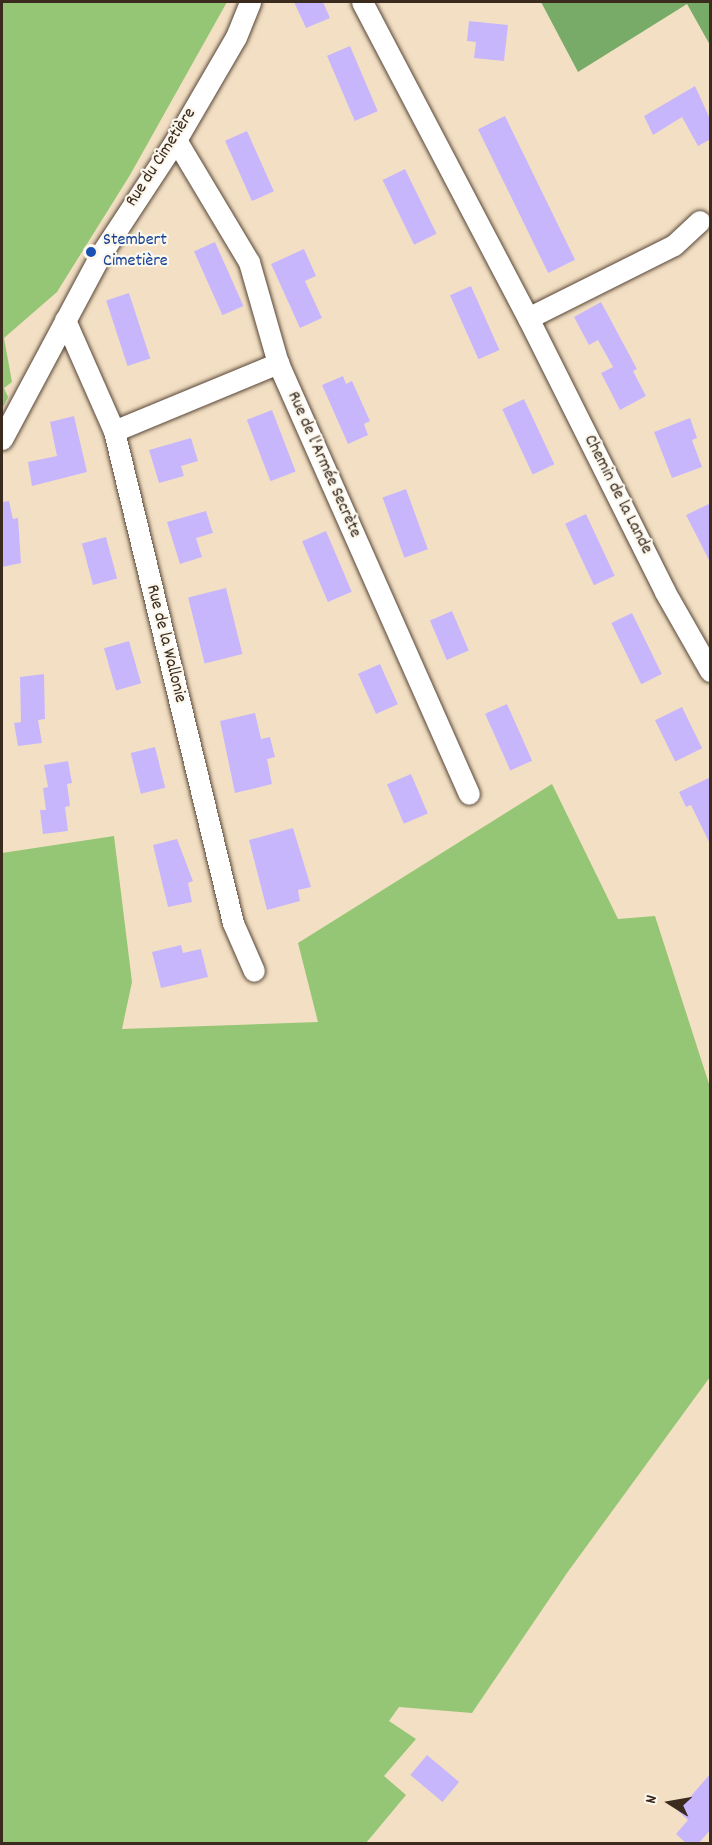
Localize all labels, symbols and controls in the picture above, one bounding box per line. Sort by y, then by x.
street label: Rue du Cimetière [122,104,202,212]
place label: Stembert Cimetière [103,231,168,274]
marker: Stembert Cimetière [84,245,98,259]
street label: Rue de l'Armée Secrète [281,389,365,541]
street label: Chemin de la Lande [578,432,656,558]
street label: Rue de la Wallonie [140,583,190,705]
north arrow [640,1773,700,1833]
text: N [640,1793,664,1806]

